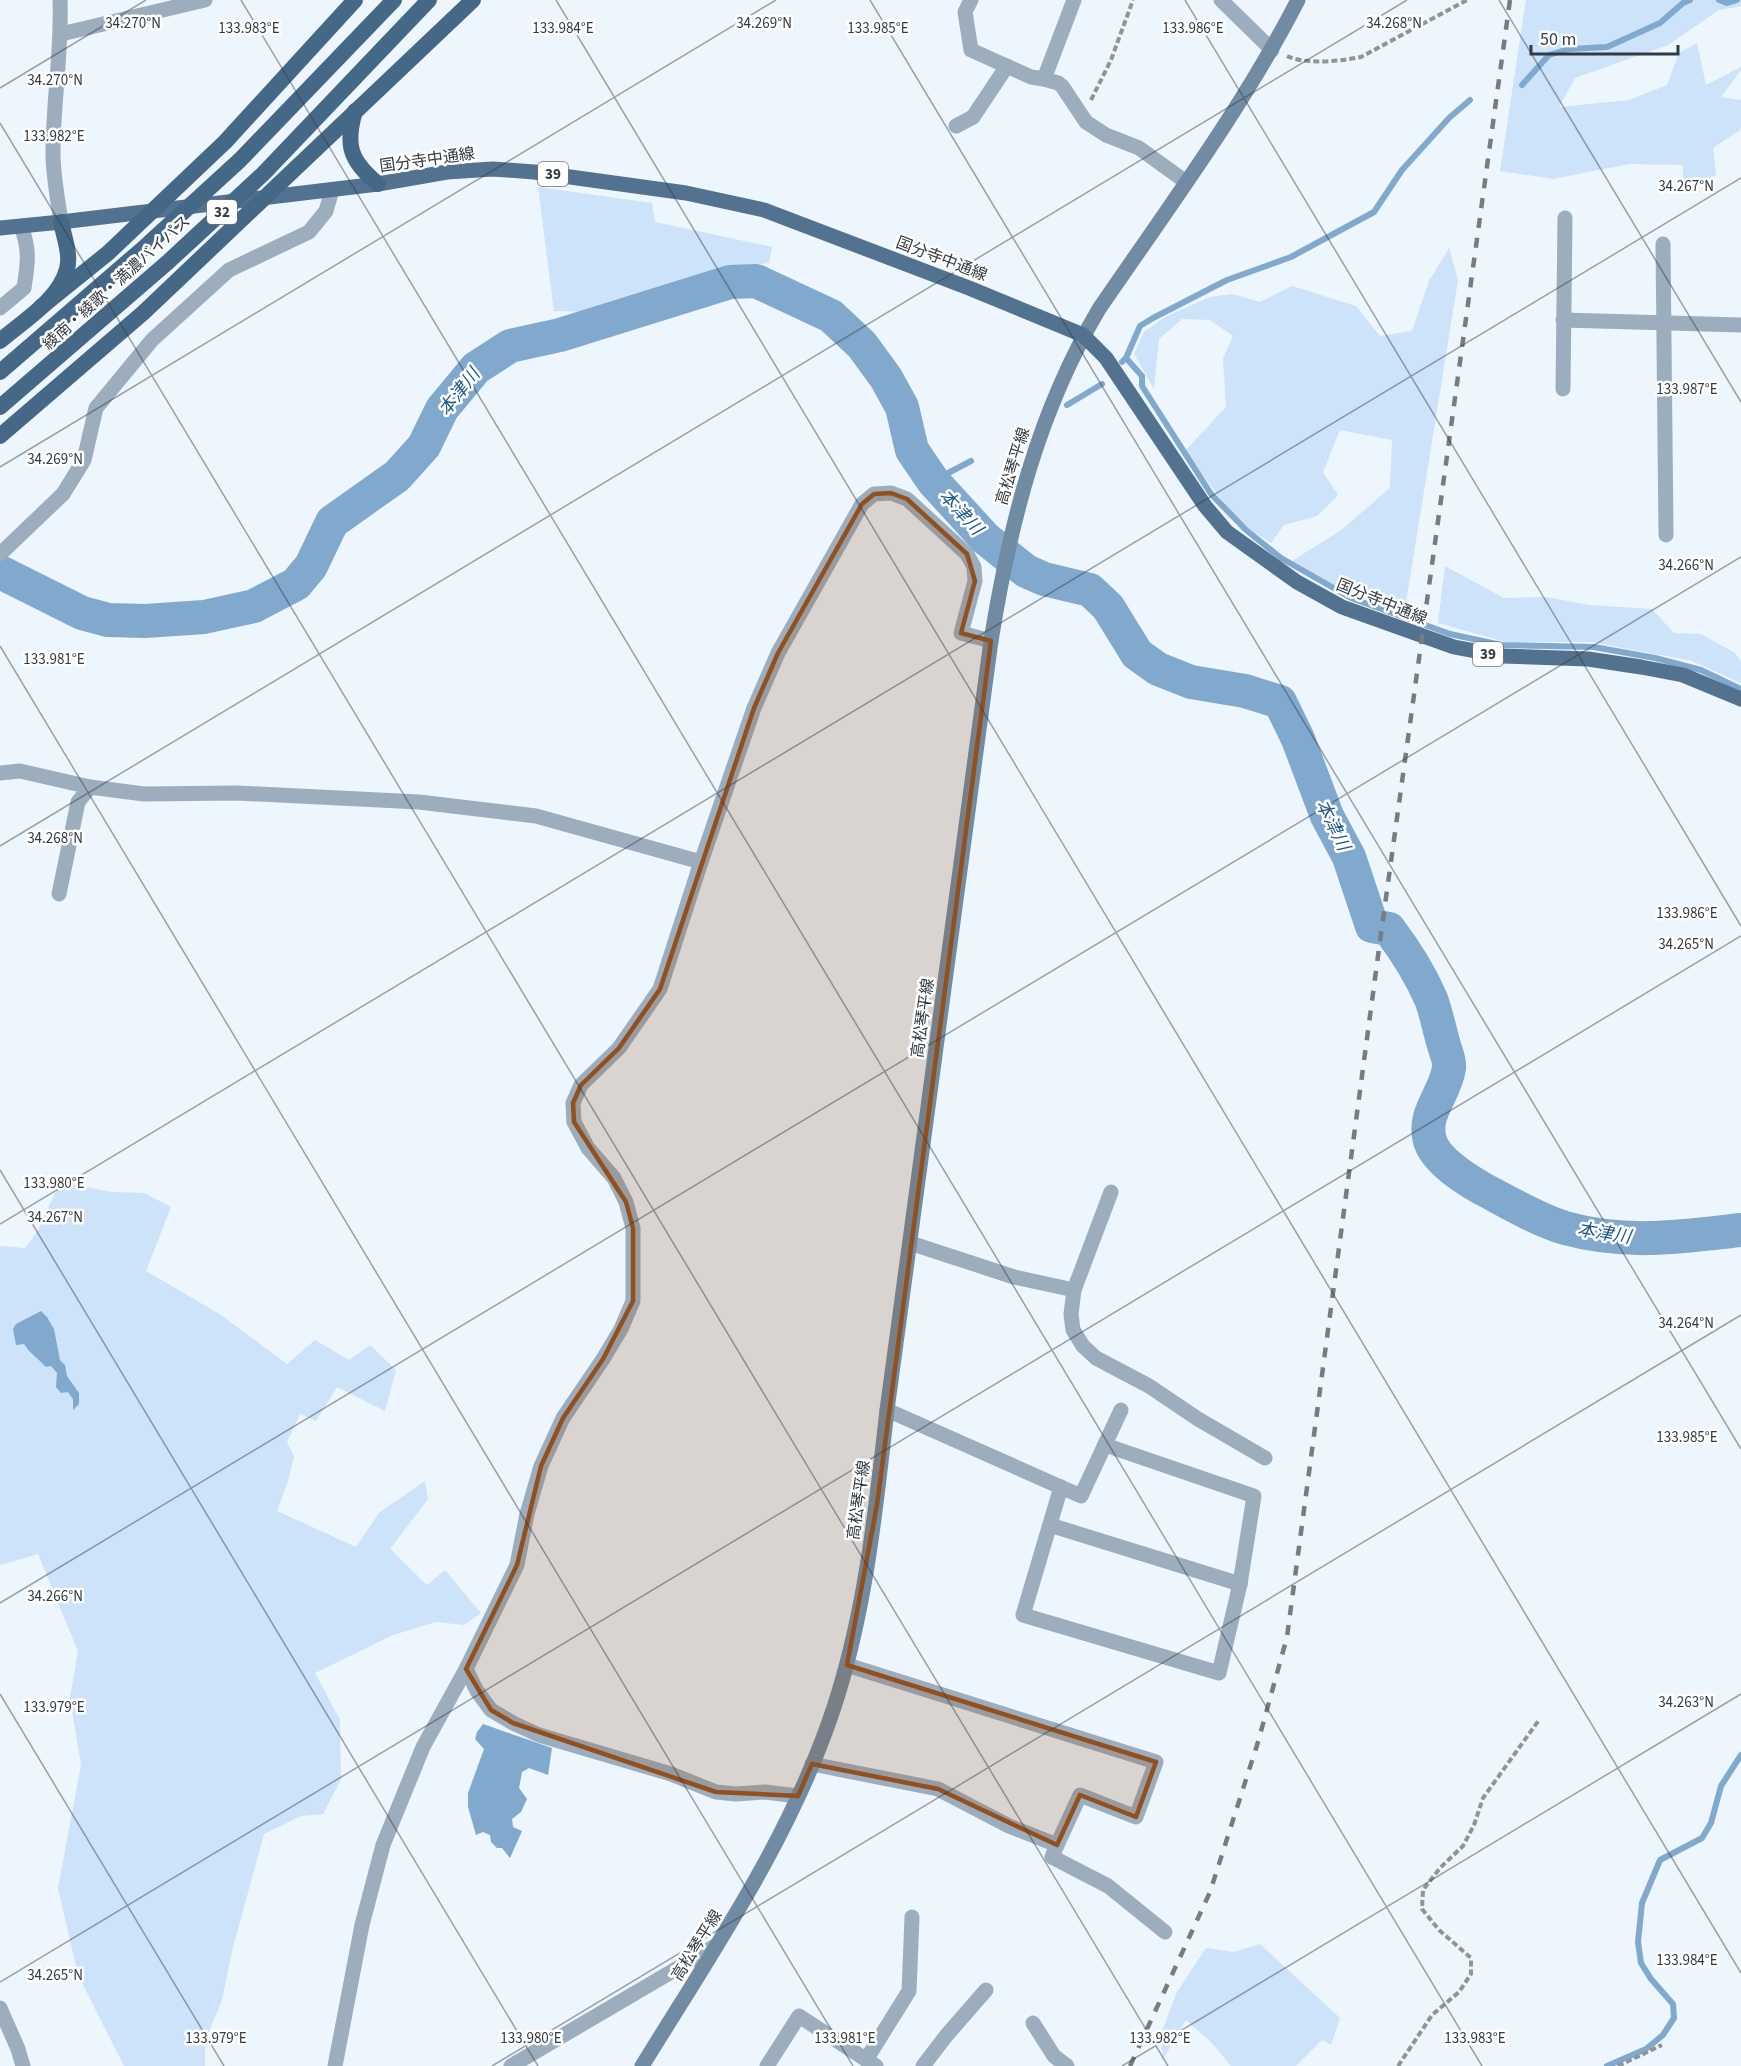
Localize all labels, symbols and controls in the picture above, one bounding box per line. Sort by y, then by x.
text: 34.270°N [105,13,161,34]
text: 34.269°N [736,13,792,34]
text: 34.268°N [1366,13,1422,34]
text: 133.983°E [218,18,280,39]
text: 133.984°E [532,18,594,39]
text: 133.985°E [847,18,909,39]
text: 133.986°E [1162,18,1224,39]
scale bar [1531,18,1678,56]
text: 50 m [1540,27,1576,52]
text: 34.270°N [27,70,83,91]
text: 133.982°E [23,126,85,147]
street label: 国分寺中通線 [378,142,476,178]
road number: 39 [538,162,568,186]
text: 34.267°N [1658,176,1714,197]
road number: 32 [207,200,237,224]
street label: 綾南・綾歌・満濃バイパス [38,210,195,355]
street label: 国分寺中通線 [893,231,990,286]
water label: 本津川 [433,362,487,421]
text: 133.987°E [1656,379,1718,400]
street label: 高松琴平線 [991,425,1035,508]
text: 34.269°N [27,449,83,470]
water label: 本津川 [933,484,990,542]
text: 34.266°N [1658,555,1714,576]
street label: 国分寺中通線 [1333,574,1430,630]
road number: 39 [1473,642,1503,666]
text: 133.981°E [23,649,85,670]
water label: 本津川 [1309,795,1356,857]
text: 34.268°N [27,828,83,849]
text: 133.986°E [1656,903,1718,924]
text: 34.265°N [1658,934,1714,955]
street label: 高松琴平線 [907,977,939,1059]
text: 133.980°E [23,1173,85,1194]
text: 34.267°N [27,1207,83,1228]
water label: 本津川 [1575,1217,1635,1250]
text: 34.264°N [1658,1313,1714,1334]
text: 133.985°E [1656,1427,1718,1448]
street label: 高松琴平線 [843,1459,875,1541]
text: 34.266°N [27,1586,83,1607]
text: 34.263°N [1658,1692,1714,1713]
text: 133.979°E [23,1697,85,1718]
street label: 高松琴平線 [666,1906,727,1985]
text: 133.984°E [1656,1950,1718,1971]
text: 34.265°N [27,1965,83,1986]
text: 133.979°E [185,2028,247,2049]
text: 133.980°E [500,2028,562,2049]
text: 133.981°E [814,2028,876,2049]
text: 133.982°E [1129,2028,1191,2049]
text: 133.983°E [1444,2028,1506,2049]

